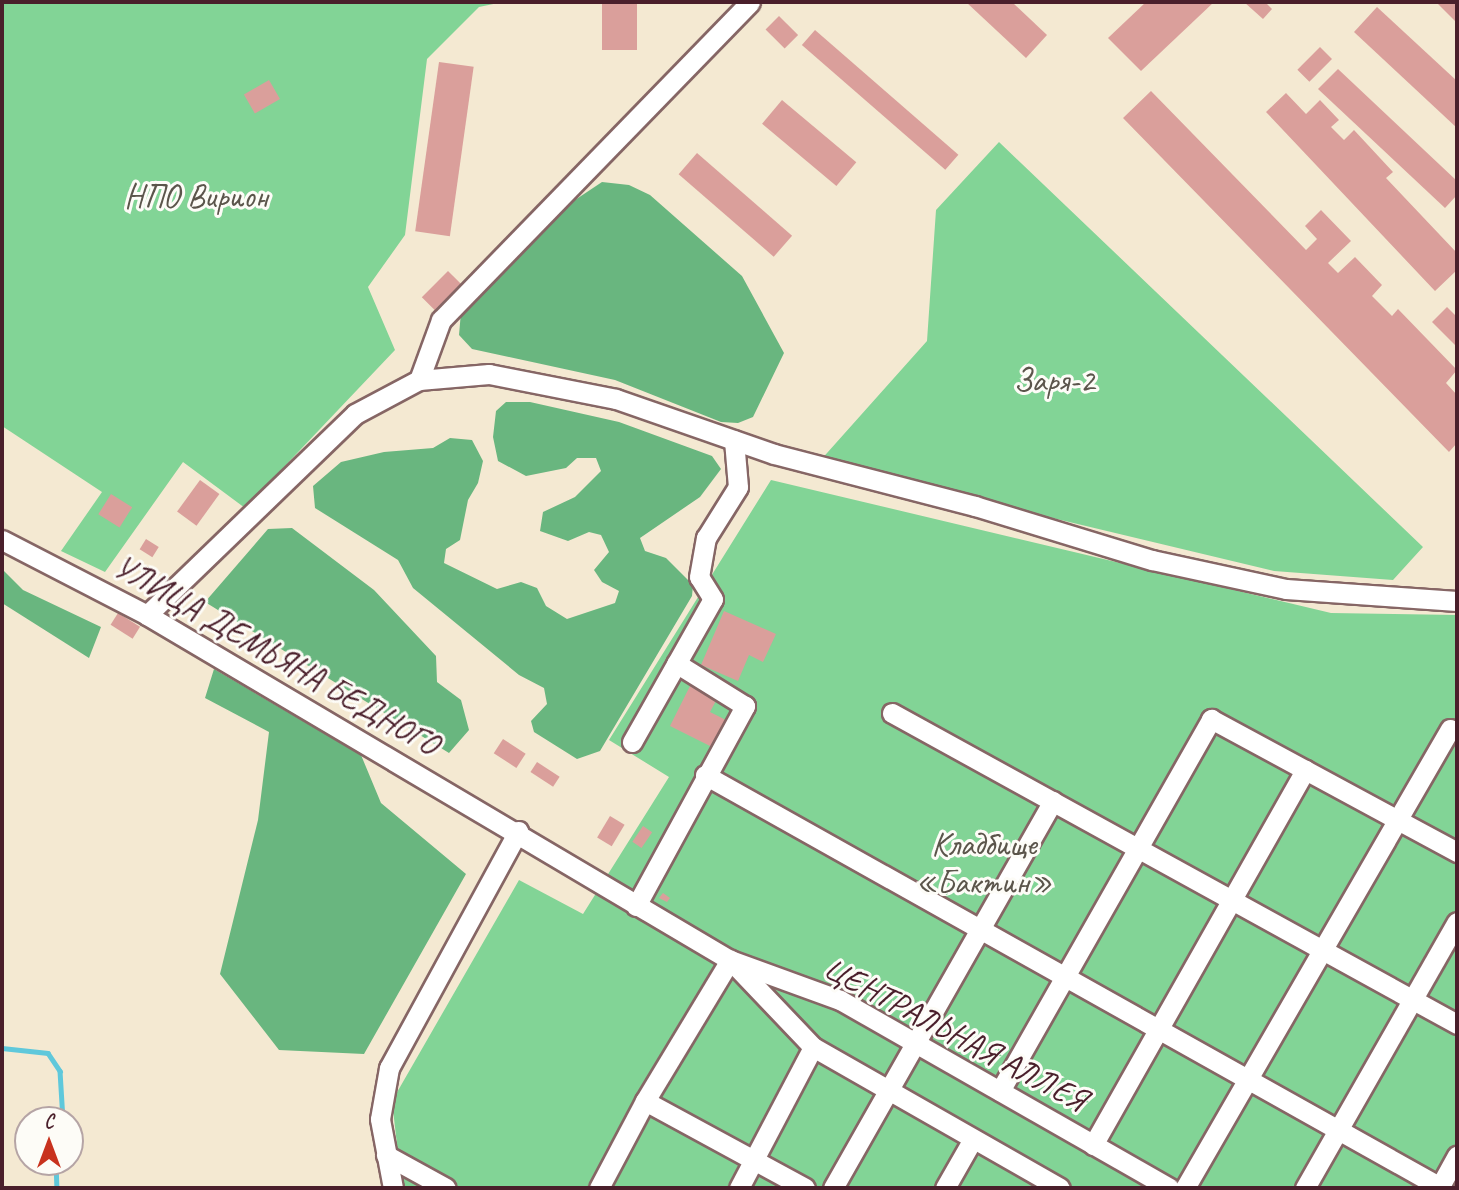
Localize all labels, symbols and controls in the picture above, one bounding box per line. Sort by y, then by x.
park label: НПО Вирион [124,177,268,217]
park label: Заря-2 [1014,361,1094,401]
street label: УЛИЦА ДЕМЬЯНА БЕДНОГО [106,547,446,765]
park label: Кладбище «Бактин» [916,825,1052,903]
street label: ЦЕНТРАЛЬНАЯ АЛЛЕЯ [817,948,1093,1120]
north arrow [14,1106,84,1176]
text: С [44,1110,54,1134]

